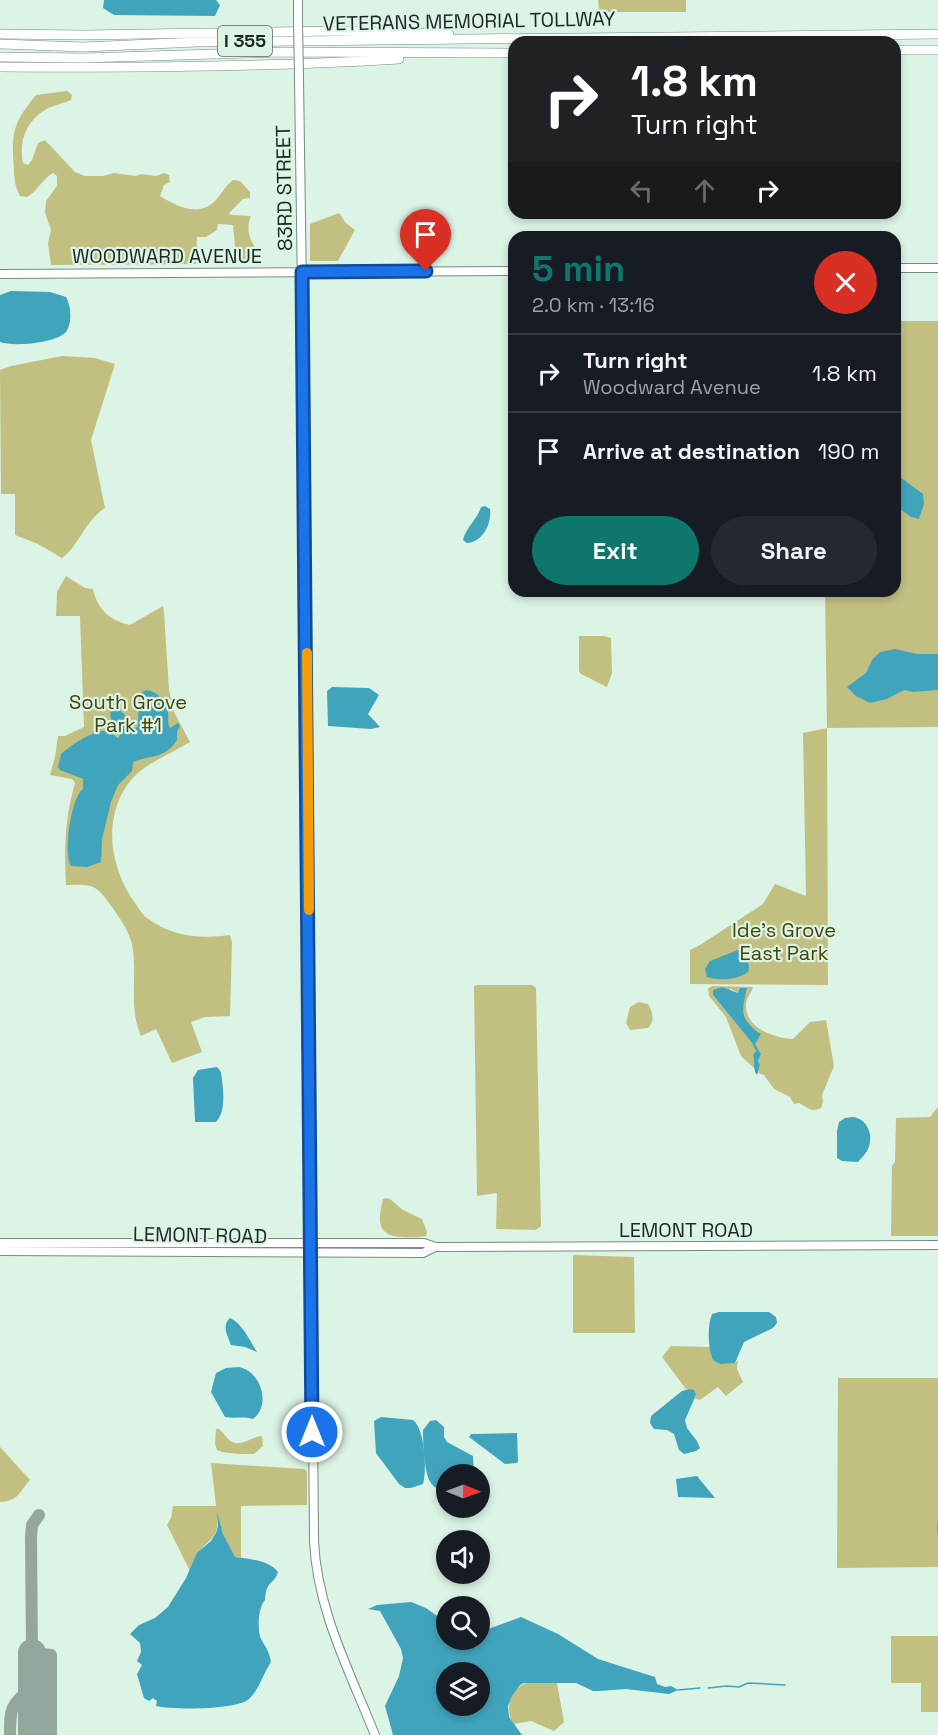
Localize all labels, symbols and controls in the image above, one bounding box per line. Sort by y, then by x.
street label: VETERANS MEMORIAL TOLLWAY [322,5,616,37]
road number: I 355 [218,26,272,56]
text: 1.8 km [631,55,758,108]
icon: right [532,60,610,138]
text: Turn right [631,107,758,142]
street label: 83RD STREET [270,125,298,251]
icon: left [625,174,658,207]
icon: ahead [688,174,721,207]
icon: right [751,174,784,207]
pin [400,209,451,271]
icon: arrive [409,218,442,251]
street label: WOODWARD AVENUE [72,243,262,269]
text: 5 min [532,246,625,292]
button: close [814,251,877,314]
text: 2.0 km · 13:16 [532,292,655,318]
text: Turn right [583,346,688,374]
icon: right [532,357,565,390]
text: 1.8 km [812,359,877,387]
text: Woodward Avenue [583,374,761,400]
icon: arrive [532,435,565,468]
text: Arrive at destination [583,437,800,465]
text: 190 m [818,437,879,465]
button: Exit [532,516,699,585]
button: Share [711,516,877,585]
park label: South Grove Park #1 [69,689,187,738]
park label: Ide's Grove East Park [732,917,836,966]
street label: LEMONT ROAD [619,1217,753,1243]
street label: LEMONT ROAD [133,1221,267,1249]
position arrow [280,1400,344,1464]
north arrow [436,1464,490,1518]
map controls [436,1464,490,1716]
button: sound [436,1530,490,1584]
button: search [436,1596,490,1650]
button: layers [436,1662,490,1716]

